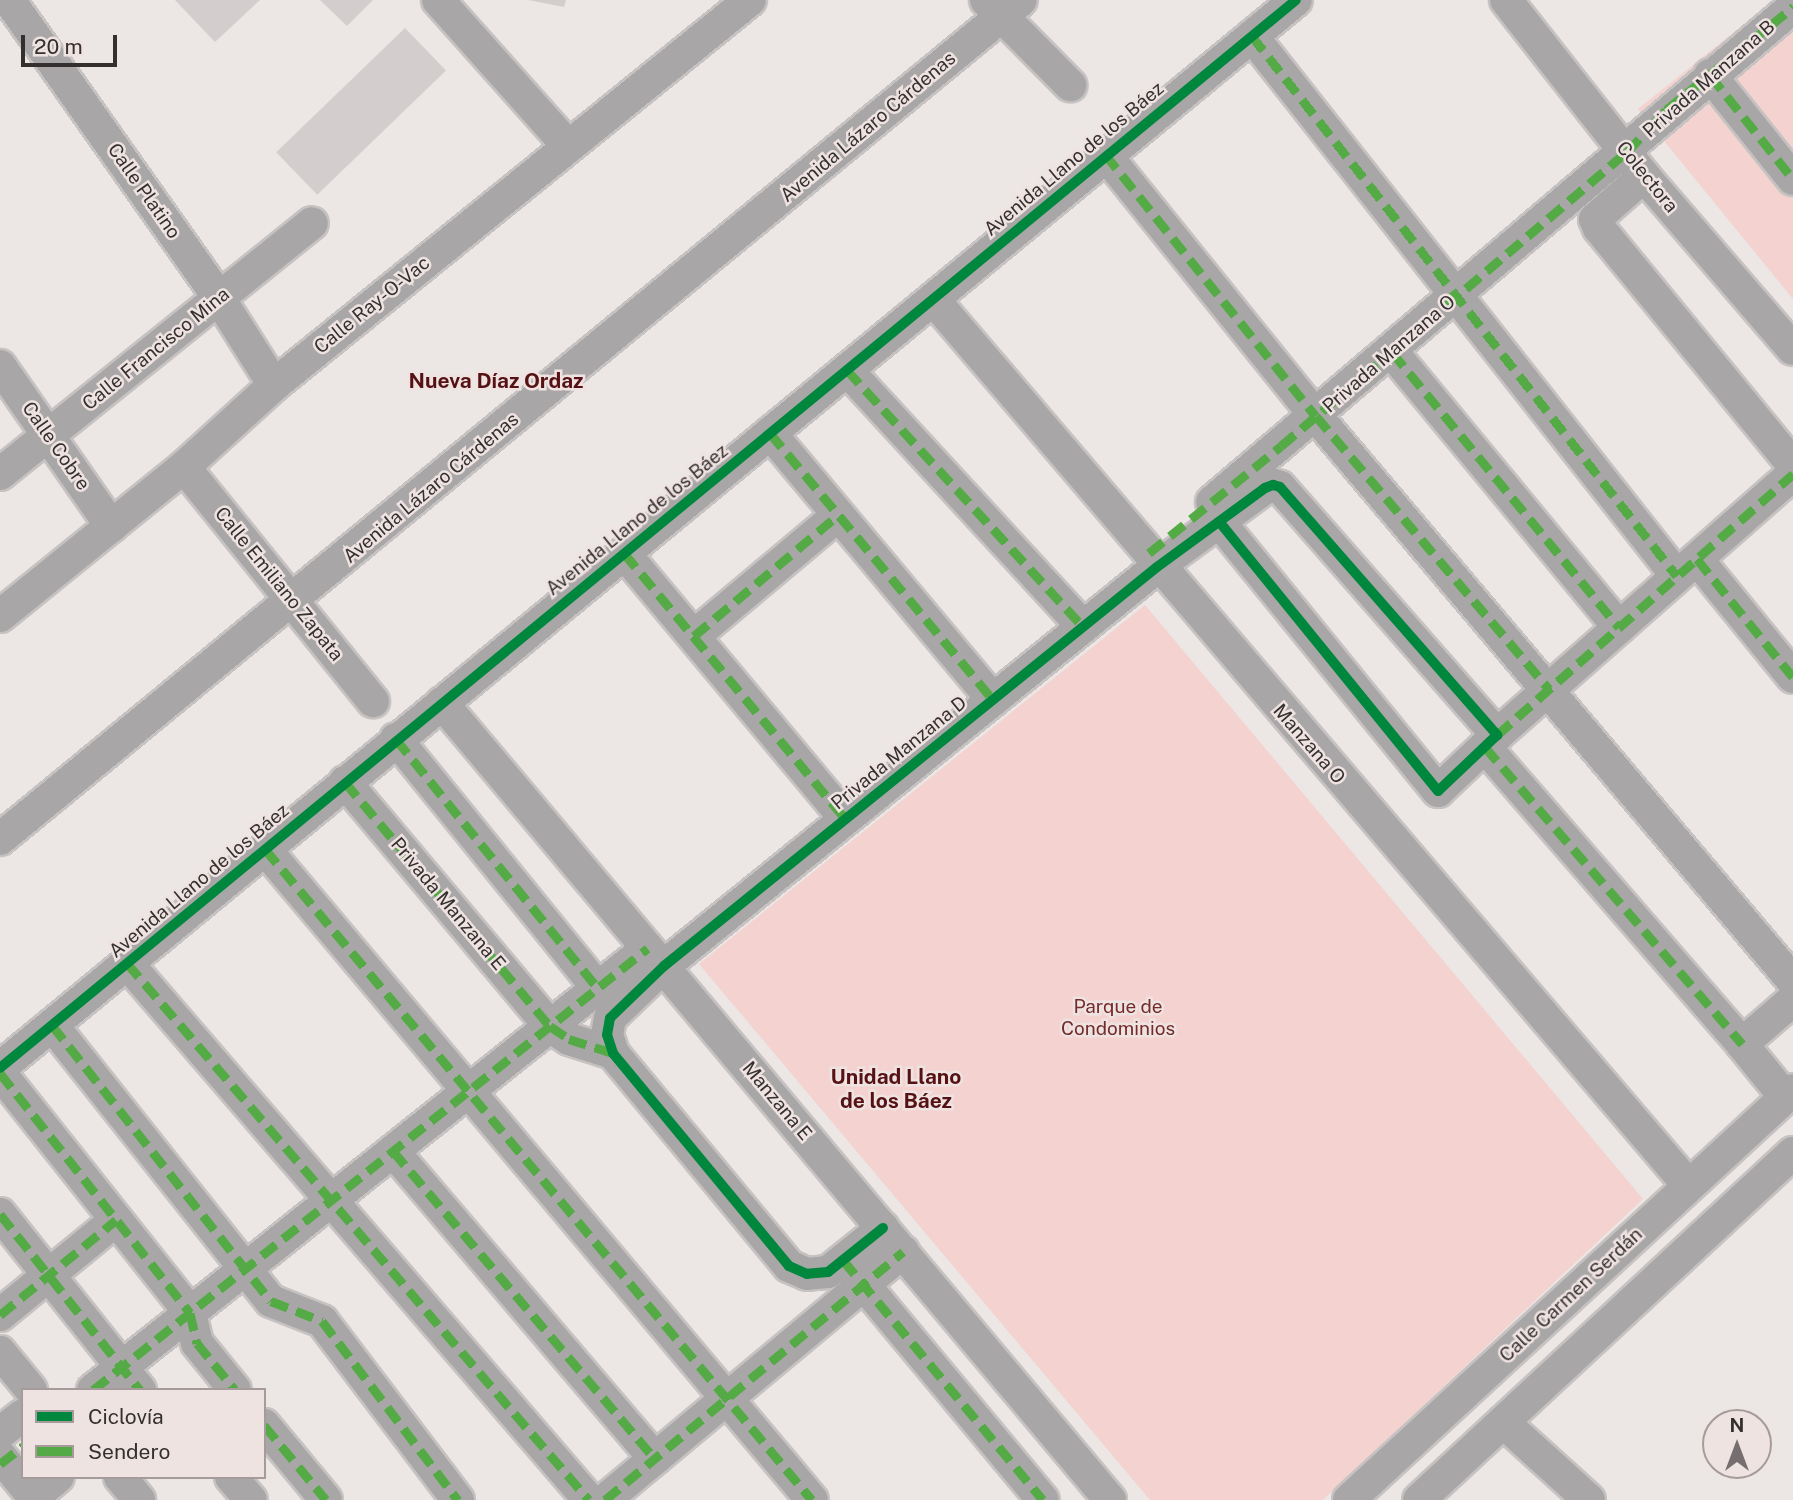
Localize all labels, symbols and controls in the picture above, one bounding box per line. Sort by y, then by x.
street label: Privada Manzana B [1638,16,1780,142]
scale bar [24,21,121,65]
text: 20 m [34,34,83,59]
street label: Avenida Lázaro Cárdenas [776,47,960,207]
street label: Avenida Llano de los Báez [979,77,1169,241]
street label: Colectora [1611,137,1683,217]
street label: Calle Platino [103,139,185,243]
street label: Calle Ray-O-Vac [310,251,434,359]
street label: Calle Francisco Mina [78,283,234,415]
street label: Privada Manzana O [1318,290,1460,418]
district label: Nueva Díaz Ordaz [409,368,583,394]
street label: Calle Cobre [17,397,95,495]
street label: Avenida Lázaro Cárdenas [339,408,523,568]
street label: Avenida Llano de los Báez [541,439,733,601]
street label: Calle Emiliano Zapata [210,502,348,666]
street label: Privada Manzana D [827,691,971,815]
street label: Manzana O [1268,700,1350,788]
street label: Avenida Llano de los Báez [104,799,294,963]
street label: Privada Manzana E [386,833,510,975]
park label: Parque de Condominios [1061,996,1175,1040]
street label: Manzana E [737,1057,817,1145]
district label: Unidad Llano de los Báez [831,1064,961,1114]
street label: Calle Carmen Serdán [1495,1223,1647,1367]
legend [21,1388,266,1479]
text: Ciclovía [88,1404,164,1429]
north arrow [1702,1409,1772,1479]
text: N [1730,1414,1744,1436]
text: Sendero [88,1439,170,1464]

